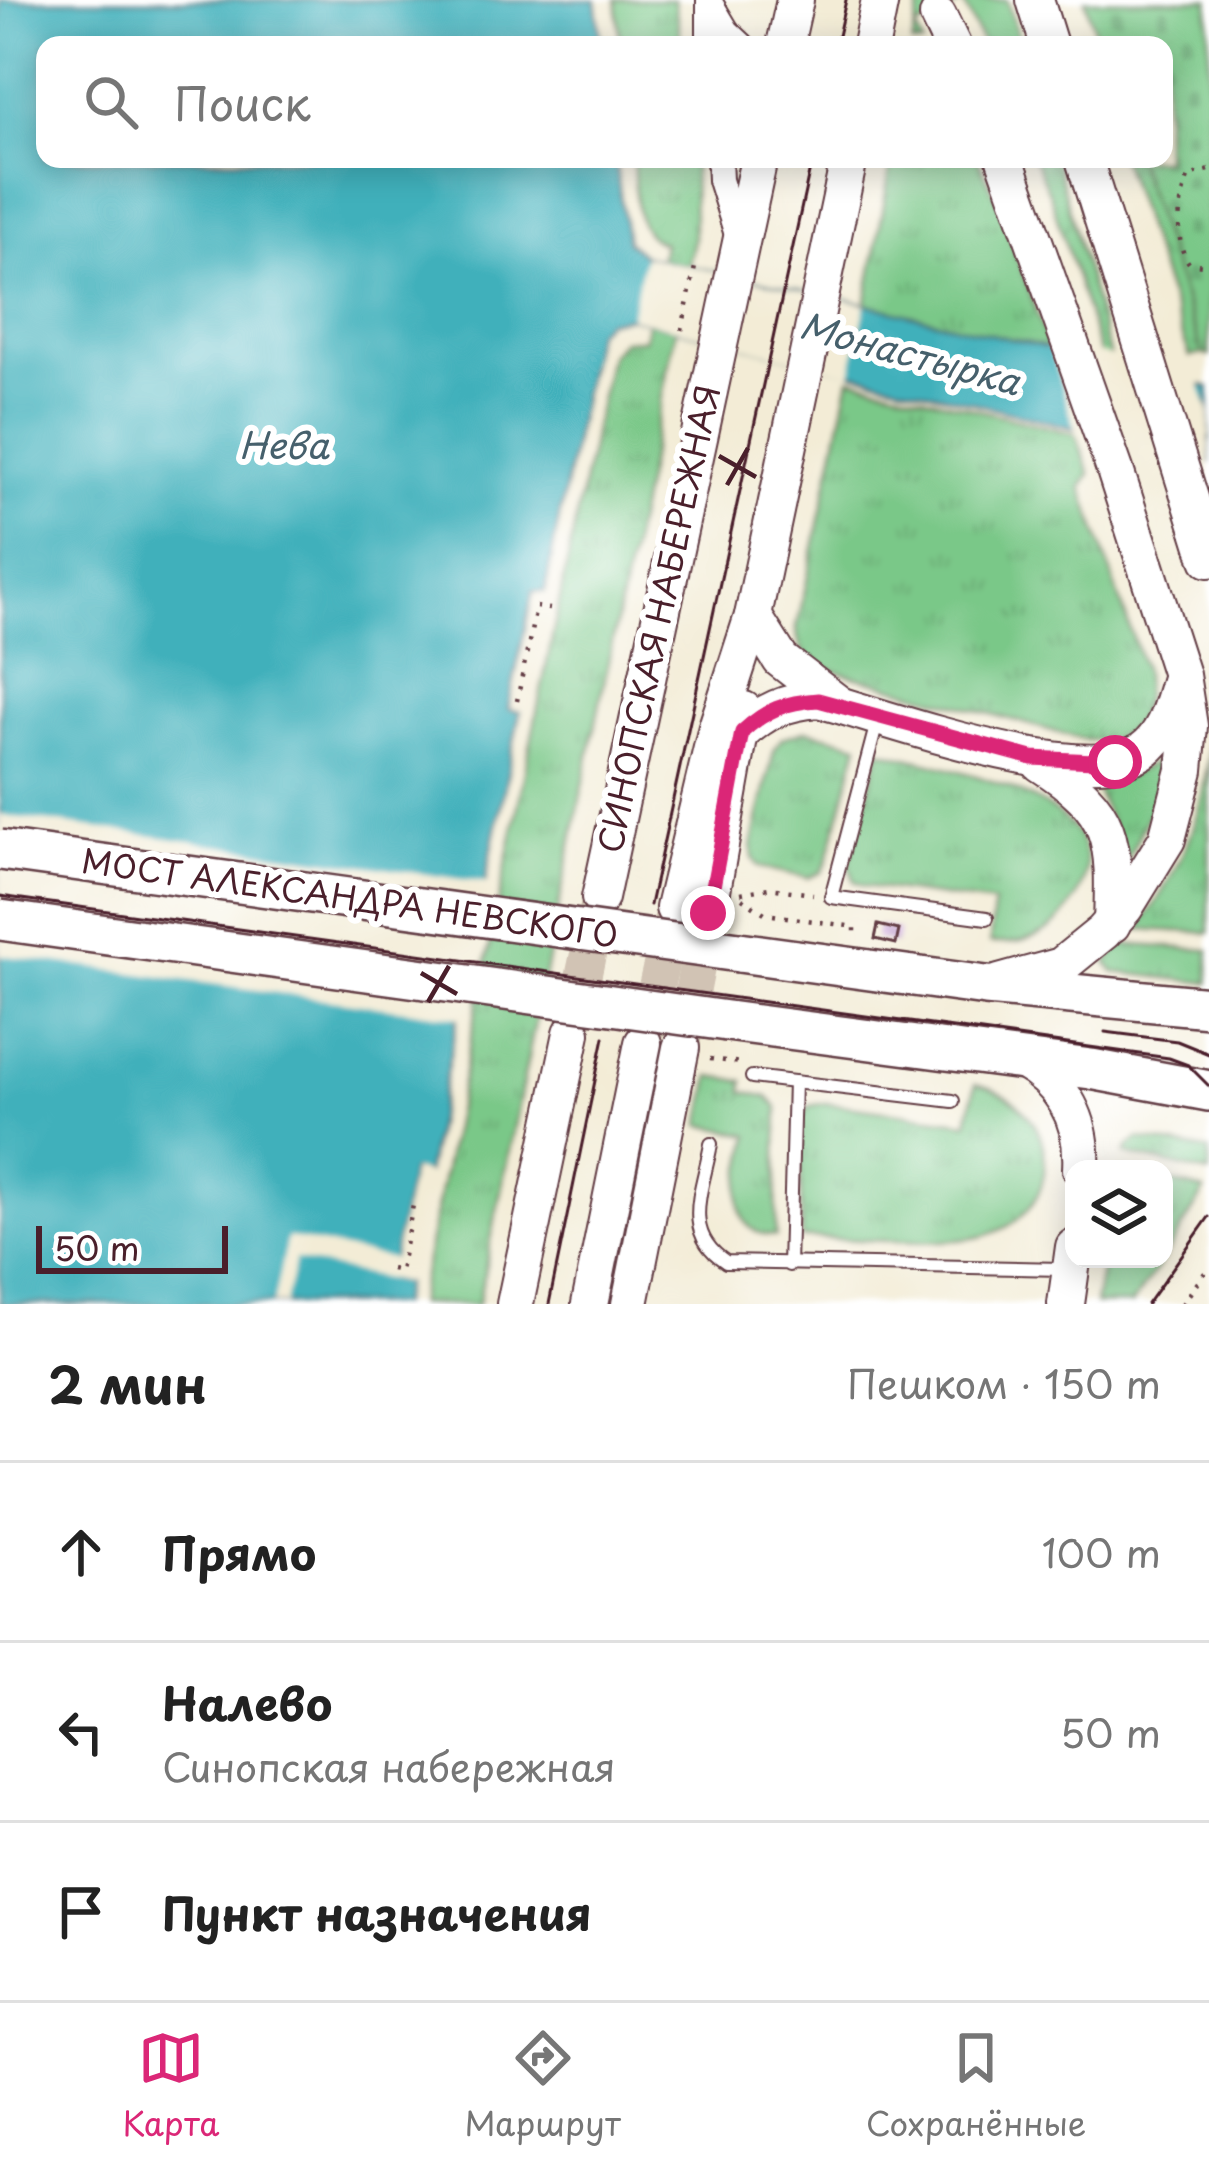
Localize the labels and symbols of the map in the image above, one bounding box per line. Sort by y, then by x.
water label: Монастырка [794,297,1028,408]
street label: СИНОПСКАЯ НАБЕРЕЖНАЯ [583,380,731,857]
water label: Нева [239,417,331,471]
route start [1088,735,1142,789]
street label: МОСТ АЛЕКСАНДРА НЕВСКОГО [79,834,622,958]
route end [681,886,735,940]
scale bar [36,1220,228,1273]

